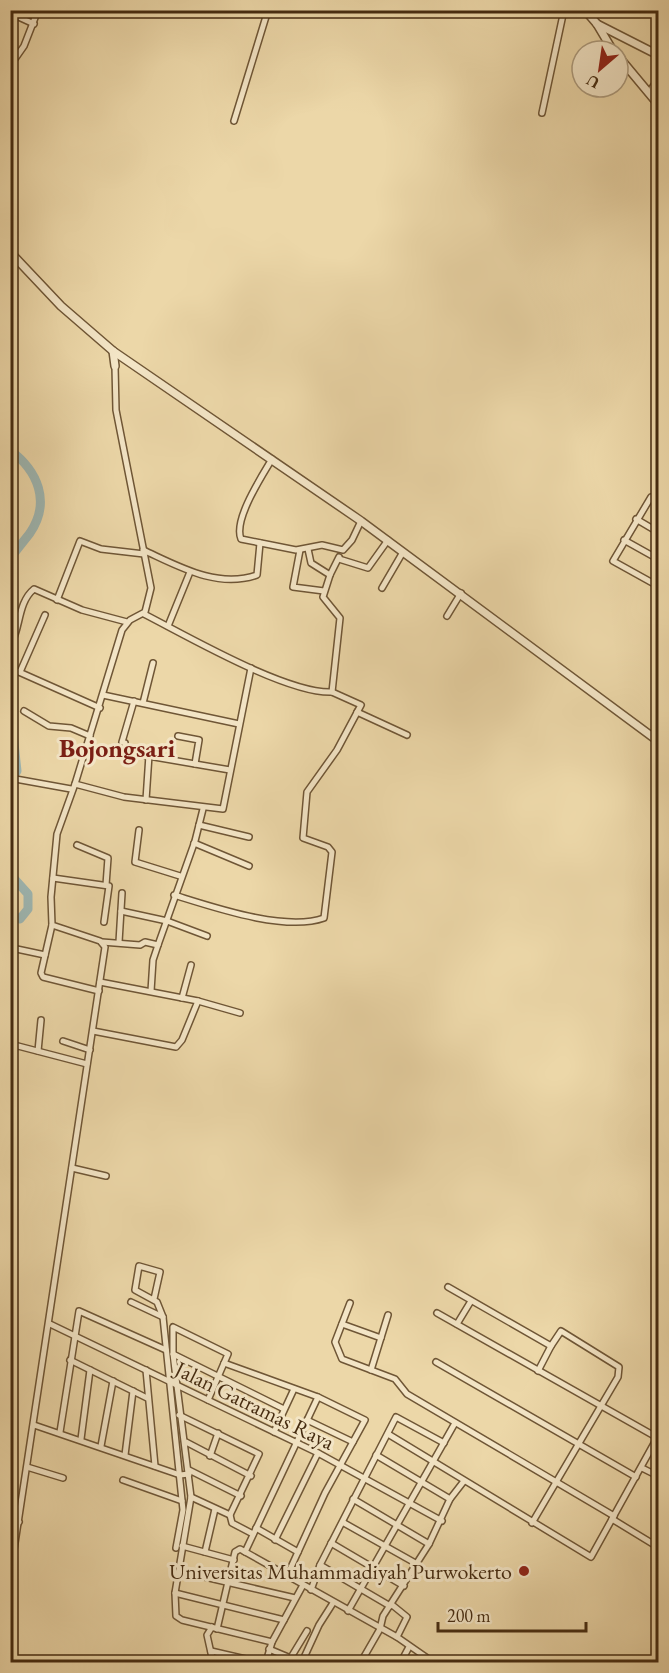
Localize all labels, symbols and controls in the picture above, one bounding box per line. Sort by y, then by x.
north arrow [570,39,630,99]
text: U [583,70,603,94]
district label: Bojongsari [59,731,175,765]
street label: Jalan Gatramas Raya [168,1353,339,1457]
place label: Universitas Muhammadiyah Purwokerto [169,1557,512,1586]
marker: Universitas Muhammadiyah Purwokerto [517,1564,531,1578]
scale bar [438,1595,586,1633]
text: 200 m [447,1604,491,1627]

